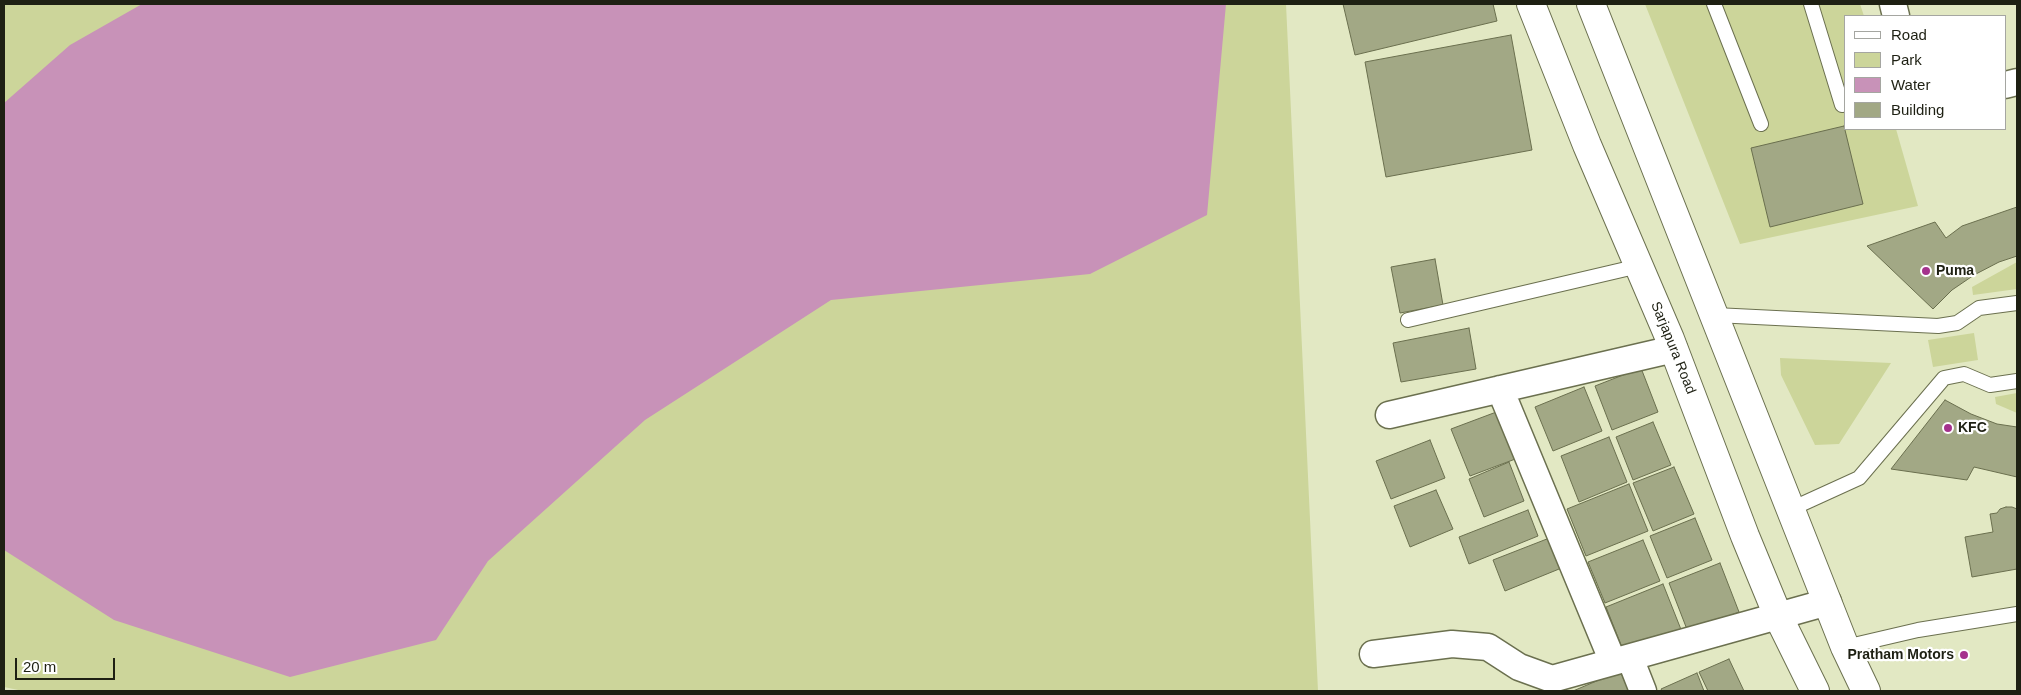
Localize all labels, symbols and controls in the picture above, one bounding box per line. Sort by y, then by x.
legend [1844,15,2006,130]
text: Road [1891,26,1927,43]
text: Park [1891,51,1922,68]
text: Water [1891,76,1930,93]
text: Building [1891,101,1944,118]
place label: Puma [1936,263,1974,279]
marker: Puma [1920,265,1932,277]
street label: Sarjapura Road [1647,299,1699,397]
place label: KFC [1958,420,1987,436]
marker: KFC [1942,422,1954,434]
place label: Pratham Motors [1847,647,1954,663]
scale bar [18,648,118,680]
marker: Pratham Motors [1958,649,1970,661]
text: 20 m [23,658,56,675]

